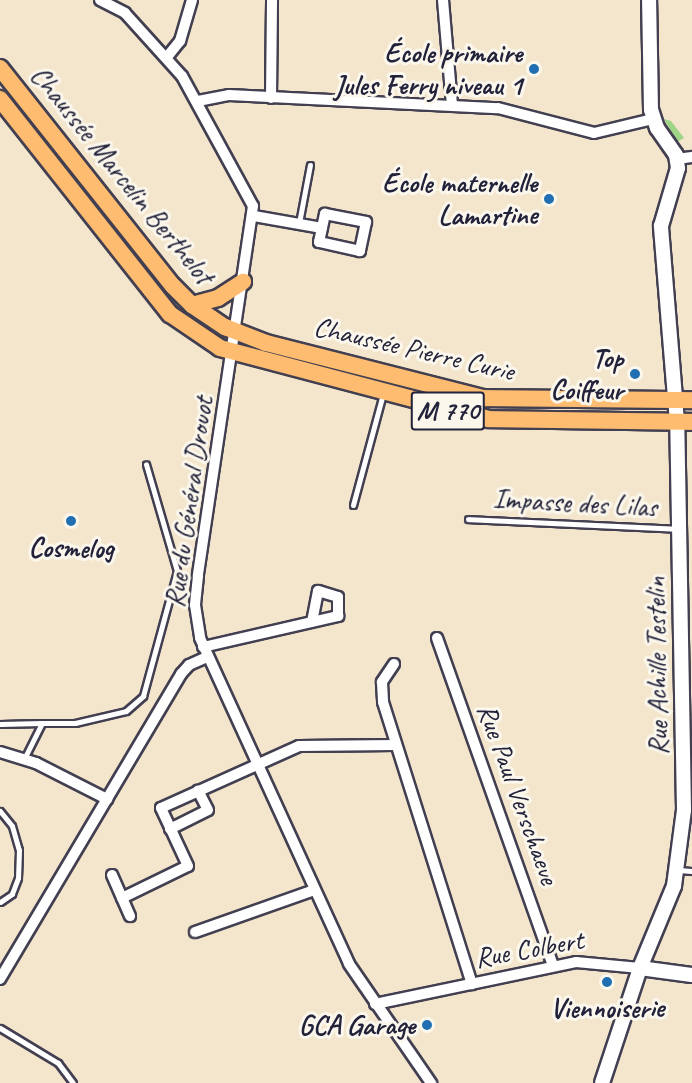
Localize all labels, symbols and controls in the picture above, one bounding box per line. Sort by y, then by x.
place label: École primaire Jules Ferry niveau 1 [335,36,522,102]
street label: Chaussée Marcelin Berthelot [23,59,221,291]
marker: École primaire Jules Ferry niveau 1 [527,62,541,76]
place label: École maternelle Lamartine [382,166,537,232]
marker: École maternelle Lamartine [542,192,556,206]
street label: Chaussée Pierre Curie [311,310,517,388]
place label: Top Coiffeur [550,341,623,407]
marker: Top Coiffeur [628,367,642,381]
road number: M 770 [410,387,486,435]
street label: Rue du Général Drouot [158,395,220,609]
street label: Impasse des Lilas [492,482,658,524]
marker: Cosmelog [64,514,78,528]
place label: Cosmelog [28,531,114,565]
street label: Rue Achille Testelin [639,577,675,755]
street label: Rue Paul Verschaeve [470,699,566,889]
street label: Rue Colbert [472,923,586,975]
marker: Viennoiserie [600,975,614,989]
place label: Viennoiserie [550,991,664,1025]
place label: GCA Garage [299,1008,415,1042]
marker: GCA Garage [420,1018,434,1032]

